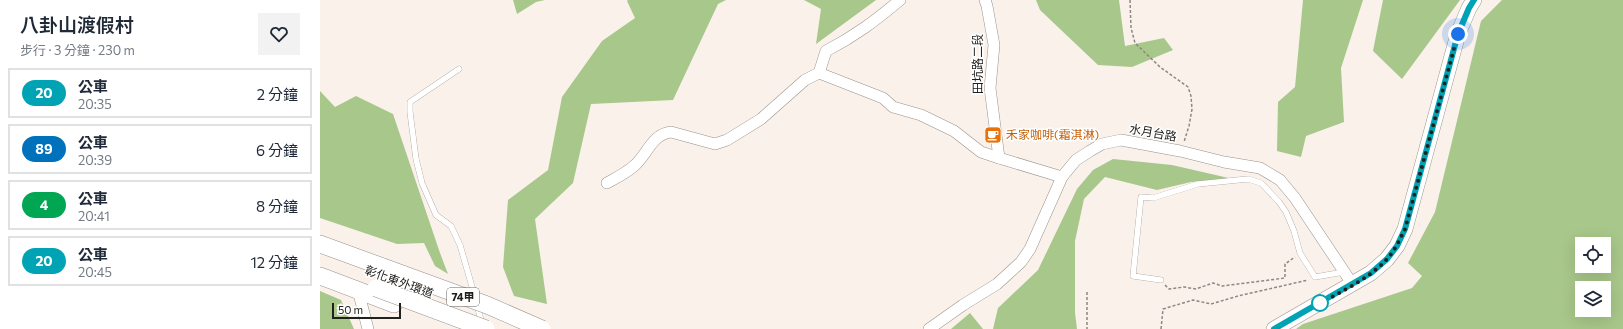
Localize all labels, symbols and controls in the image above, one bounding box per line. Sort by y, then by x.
text: 八卦山渡假村 [20,13,134,36]
button: heart [258,13,300,55]
your location [1448,24,1468,44]
street label: 田坑路二段 [970,34,984,94]
text: 步行 · 3 分鐘 · 230 m [20,42,135,58]
text: 公車 [78,77,108,95]
text: 20 [35,84,53,101]
text: 2 分鐘 [257,85,298,103]
text: 20:35 [78,96,112,112]
street label: 水月台路 [1128,121,1178,143]
cafe icon: 禾家咖啡(霜淇淋) [983,125,1003,145]
place label: 禾家咖啡(霜淇淋) [1006,127,1099,141]
text: 公車 [78,133,108,151]
text: 89 [35,140,53,157]
text: 6 分鐘 [256,141,298,159]
text: 20:39 [78,152,112,168]
text: 公車 [78,189,108,207]
text: 4 [40,196,48,213]
text: 8 分鐘 [256,197,298,215]
text: 20:41 [78,208,110,224]
map controls [1575,237,1611,317]
button: locate [1575,237,1611,273]
text: 公車 [78,245,108,263]
text: 20 [35,252,53,269]
text: 12 分鐘 [250,253,298,271]
street label: 彰化東外環道 [363,262,436,300]
text: 20:45 [78,264,112,280]
button: layers [1575,281,1611,317]
road number: 74甲 [447,288,479,306]
unlabelled marker [1311,294,1329,312]
scale bar [332,301,401,320]
text: 50 m [338,303,363,316]

